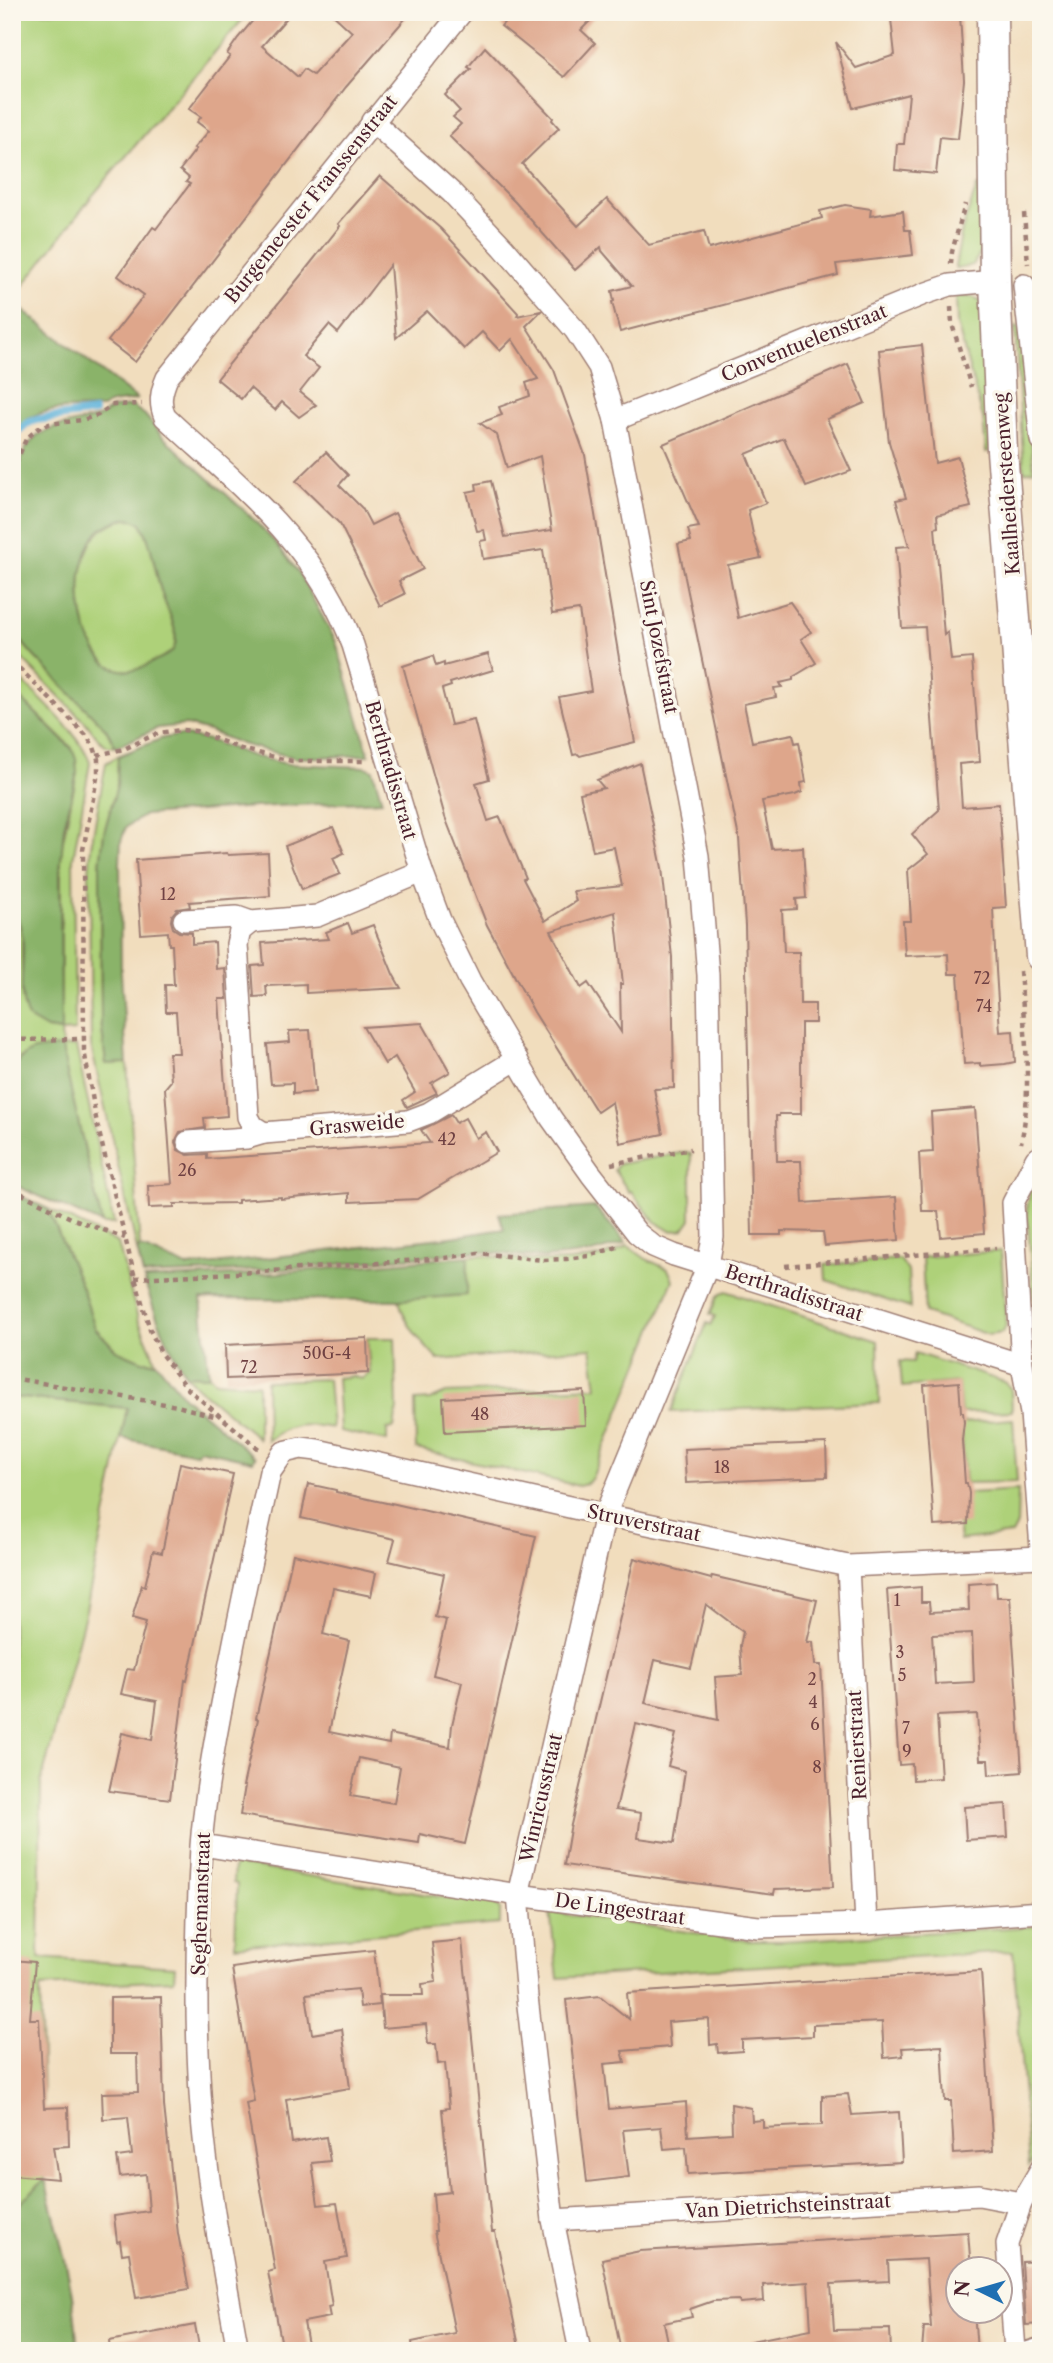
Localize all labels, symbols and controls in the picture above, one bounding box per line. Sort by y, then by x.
street label: Burgemeester Franssenstraat [220,90,402,308]
street label: Conventuelenstraat [718,299,891,387]
street label: Kaalheidersteenweg [989,391,1025,576]
street label: Sint Jozefstraat [635,578,683,716]
street label: Berthradisstraat [360,698,422,842]
house number: 12 [160,884,176,904]
house number: 72 [973,968,991,988]
house number: 74 [976,996,992,1016]
street label: Grasweide [309,1109,405,1141]
house number: 42 [438,1129,456,1149]
house number: 26 [178,1160,196,1180]
street label: Berthradisstraat [722,1260,866,1326]
house number: 50G-4 [303,1343,351,1363]
house number: 72 [240,1357,258,1377]
house number: 48 [471,1404,489,1424]
house number: 18 [714,1457,730,1477]
street label: Struverstraat [585,1500,703,1546]
house number: 1 [894,1590,901,1610]
house number: 3 [896,1642,904,1662]
house number: 5 [898,1665,906,1685]
house number: 2 [807,1669,817,1689]
street label: Renierstraat [843,1689,871,1801]
house number: 4 [808,1692,818,1712]
house number: 6 [810,1714,820,1734]
house number: 7 [902,1718,910,1738]
street label: Winricusstraat [515,1731,567,1866]
house number: 9 [902,1741,912,1761]
house number: 8 [812,1757,822,1777]
street label: Seghemanstraat [187,1831,215,1976]
street label: De Lingestraat [553,1888,687,1930]
street label: Van Dietrichsteinstraat [684,2189,892,2223]
north arrow [944,2254,1014,2324]
text: N [950,2279,975,2298]

